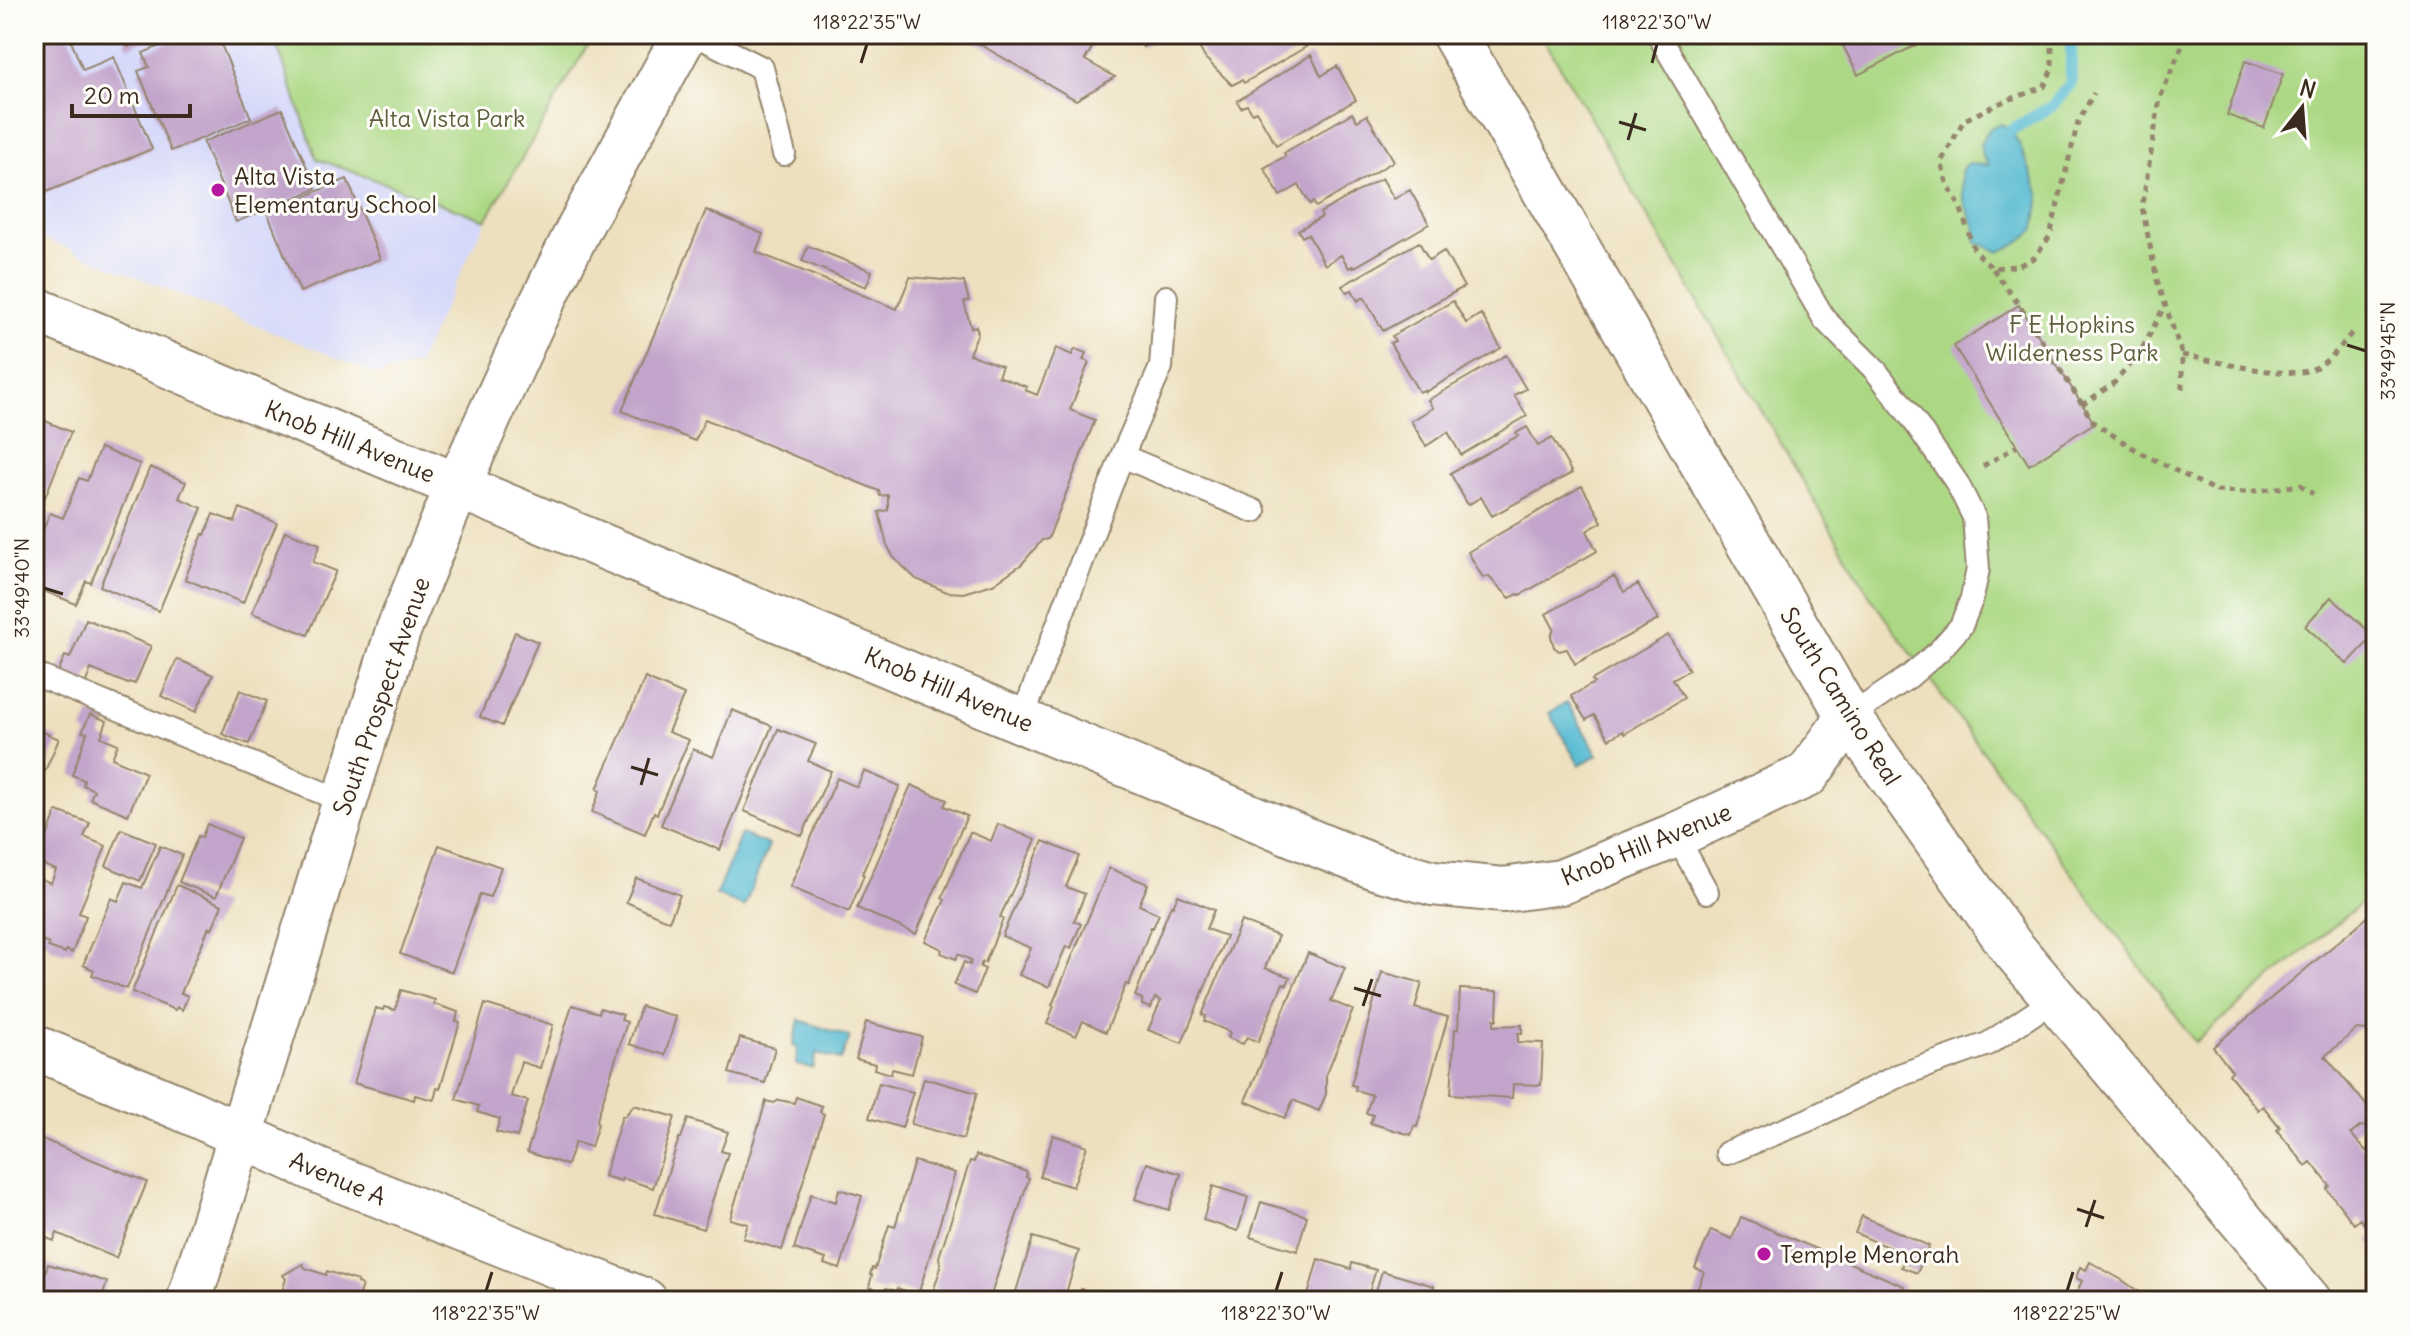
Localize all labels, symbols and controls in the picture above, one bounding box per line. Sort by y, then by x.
text: 118°22'35"W [813,9,921,34]
text: 118°22'30"W [1602,9,1712,34]
scale bar [72,68,190,118]
north arrow [2262,68,2342,148]
text: N [2296,73,2319,104]
text: 20 m [84,80,140,110]
park label: Alta Vista Park [369,103,525,133]
place label: Alta Vista Elementary School [234,161,437,219]
marker: Alta Vista Elementary School [209,181,227,199]
text: 33°49'45"N [2375,302,2400,400]
park label: F E Hopkins Wilderness Park [1985,309,2159,367]
street label: Knob Hill Avenue [261,393,439,489]
text: 33°49'40"N [9,538,34,638]
street label: South Prospect Avenue [326,573,436,819]
street label: South Camino Real [1774,602,1908,790]
street label: Knob Hill Avenue [860,640,1038,738]
street label: Knob Hill Avenue [1557,796,1735,892]
street label: Avenue A [285,1144,391,1212]
place label: Temple Menorah [1780,1239,1959,1269]
marker: Temple Menorah [1755,1245,1773,1263]
text: 118°22'35"W [432,1300,540,1325]
text: 118°22'30"W [1221,1300,1331,1325]
text: 118°22'25"W [2013,1300,2121,1325]

